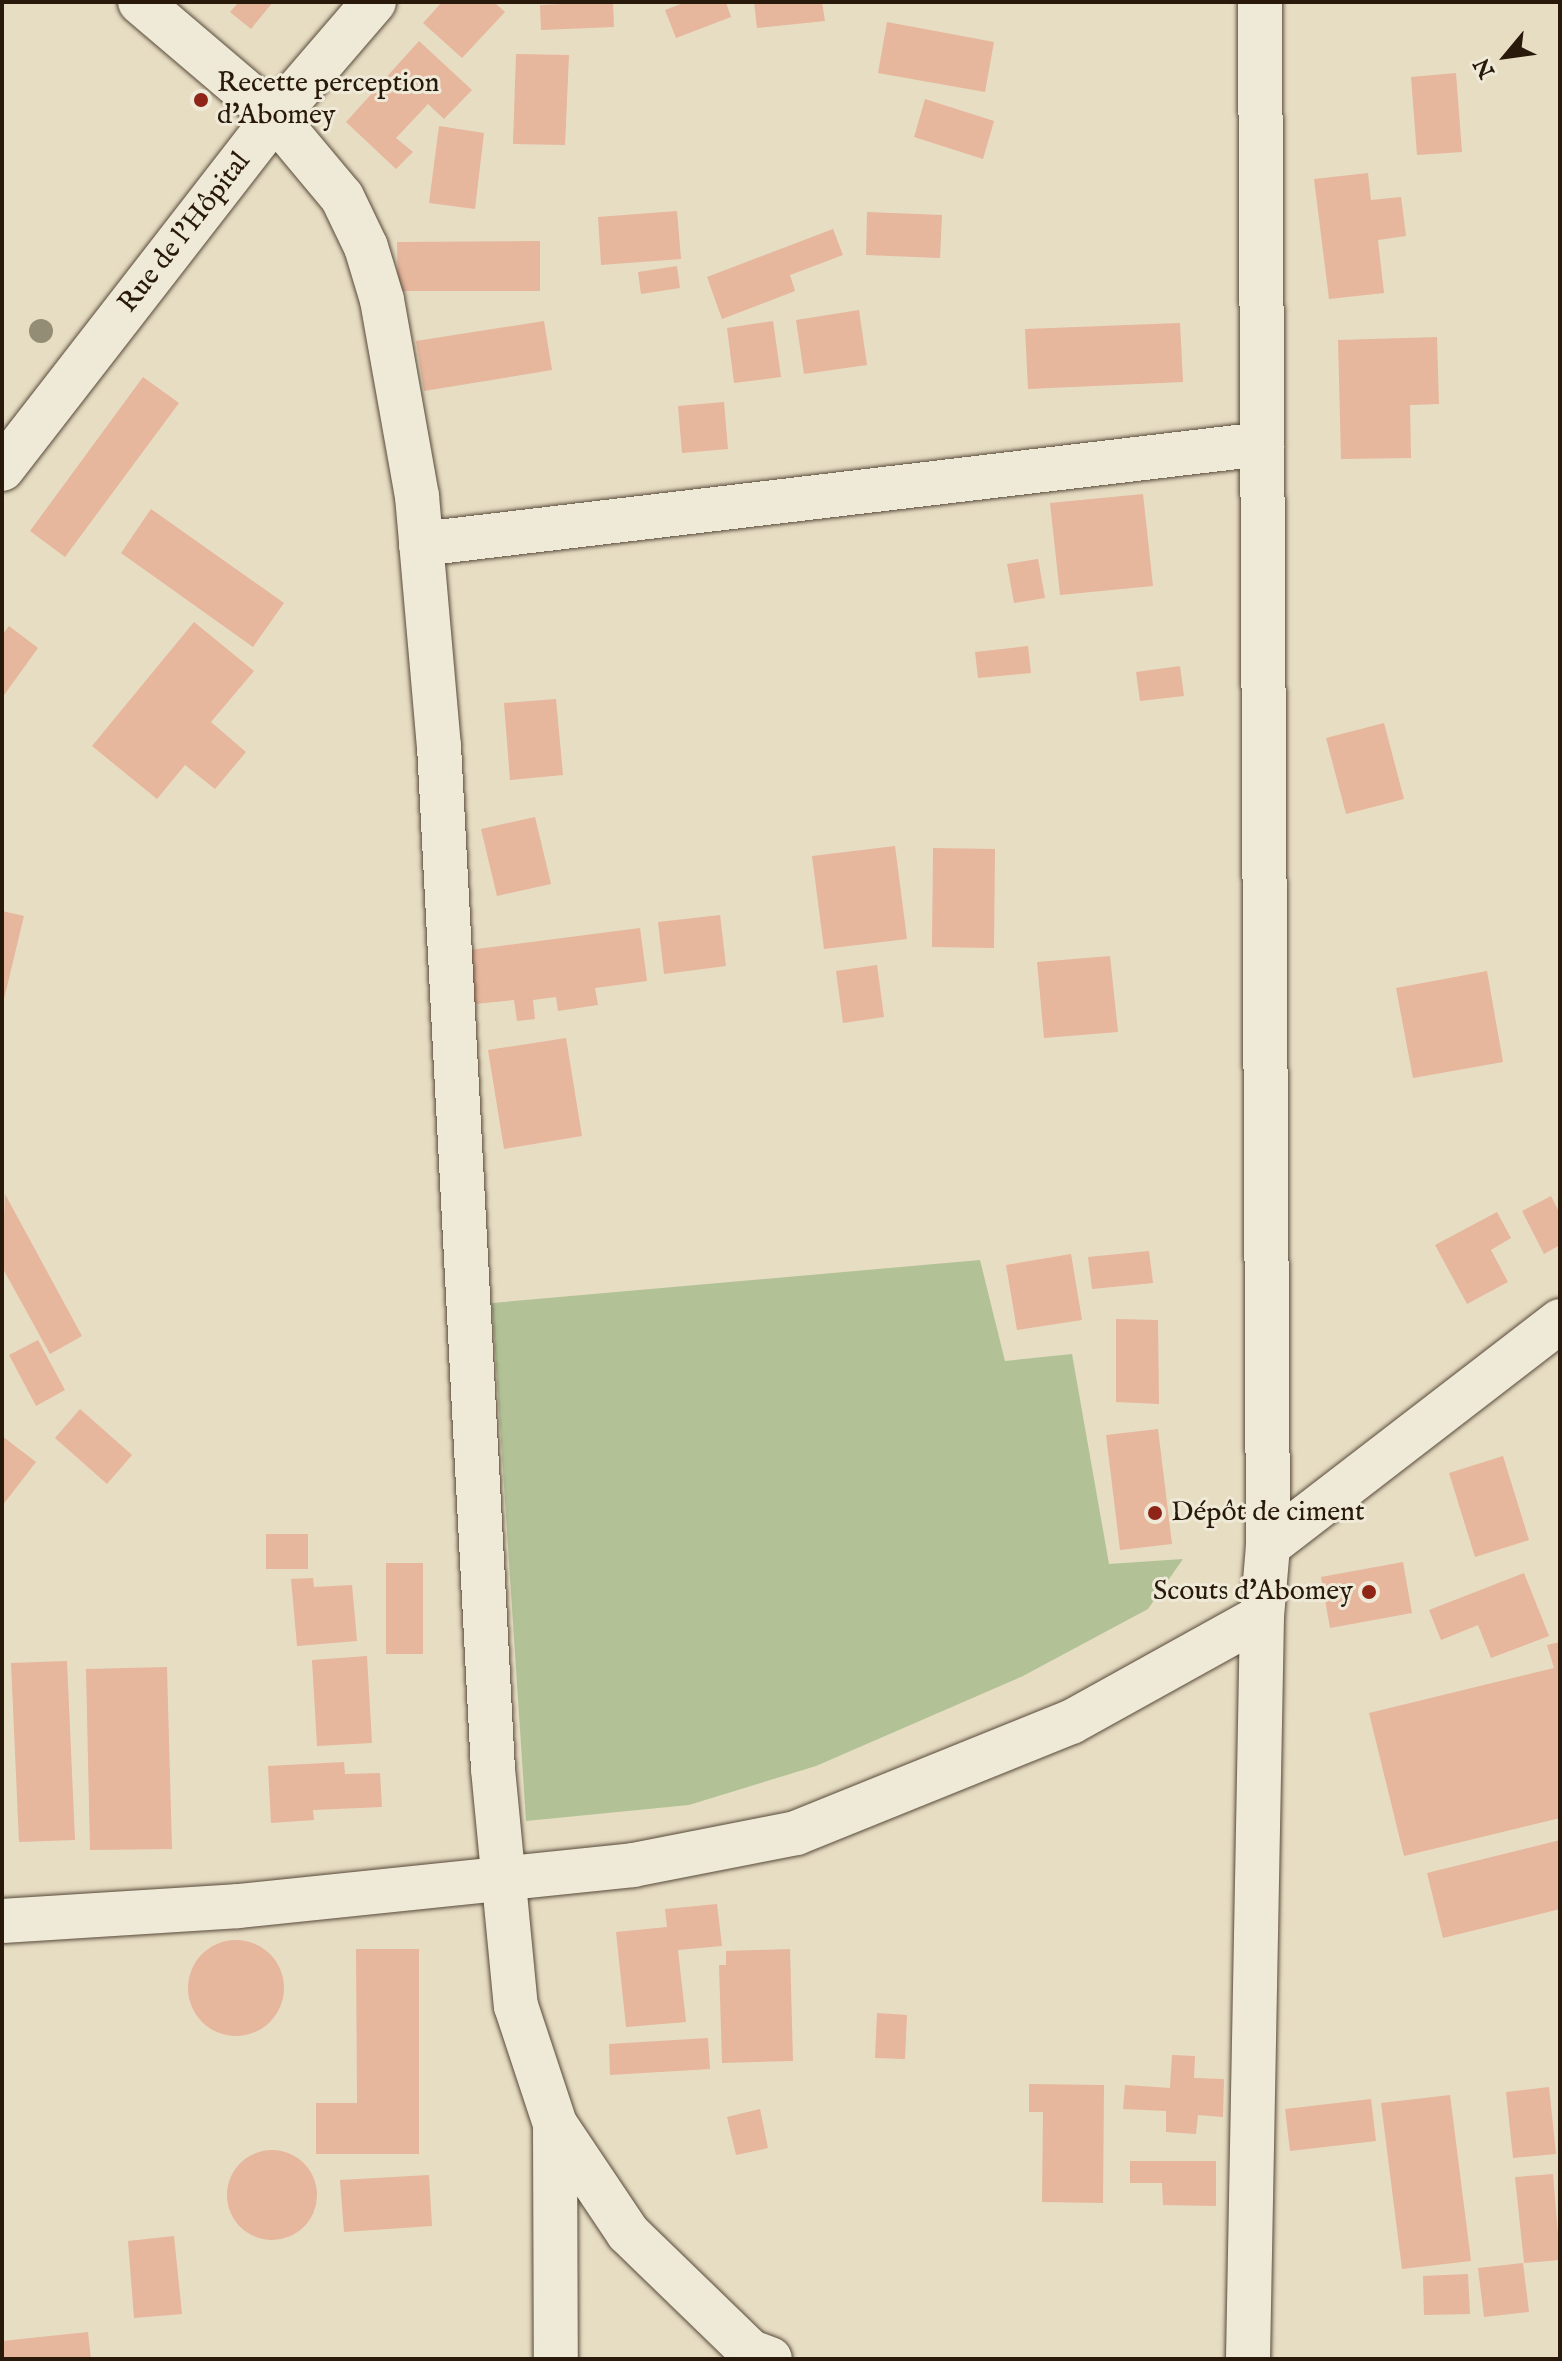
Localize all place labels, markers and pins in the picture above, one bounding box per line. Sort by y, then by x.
place label: Recette perception d'Abomey [217,67,439,133]
marker: Recette perception d'Abomey [192,91,210,109]
place label: Dépôt de ciment [1171,1496,1365,1530]
marker: Dépôt de ciment [1146,1504,1164,1522]
place label: Scouts d'Abomey [1153,1575,1353,1609]
marker: Scouts d'Abomey [1360,1583,1378,1601]

